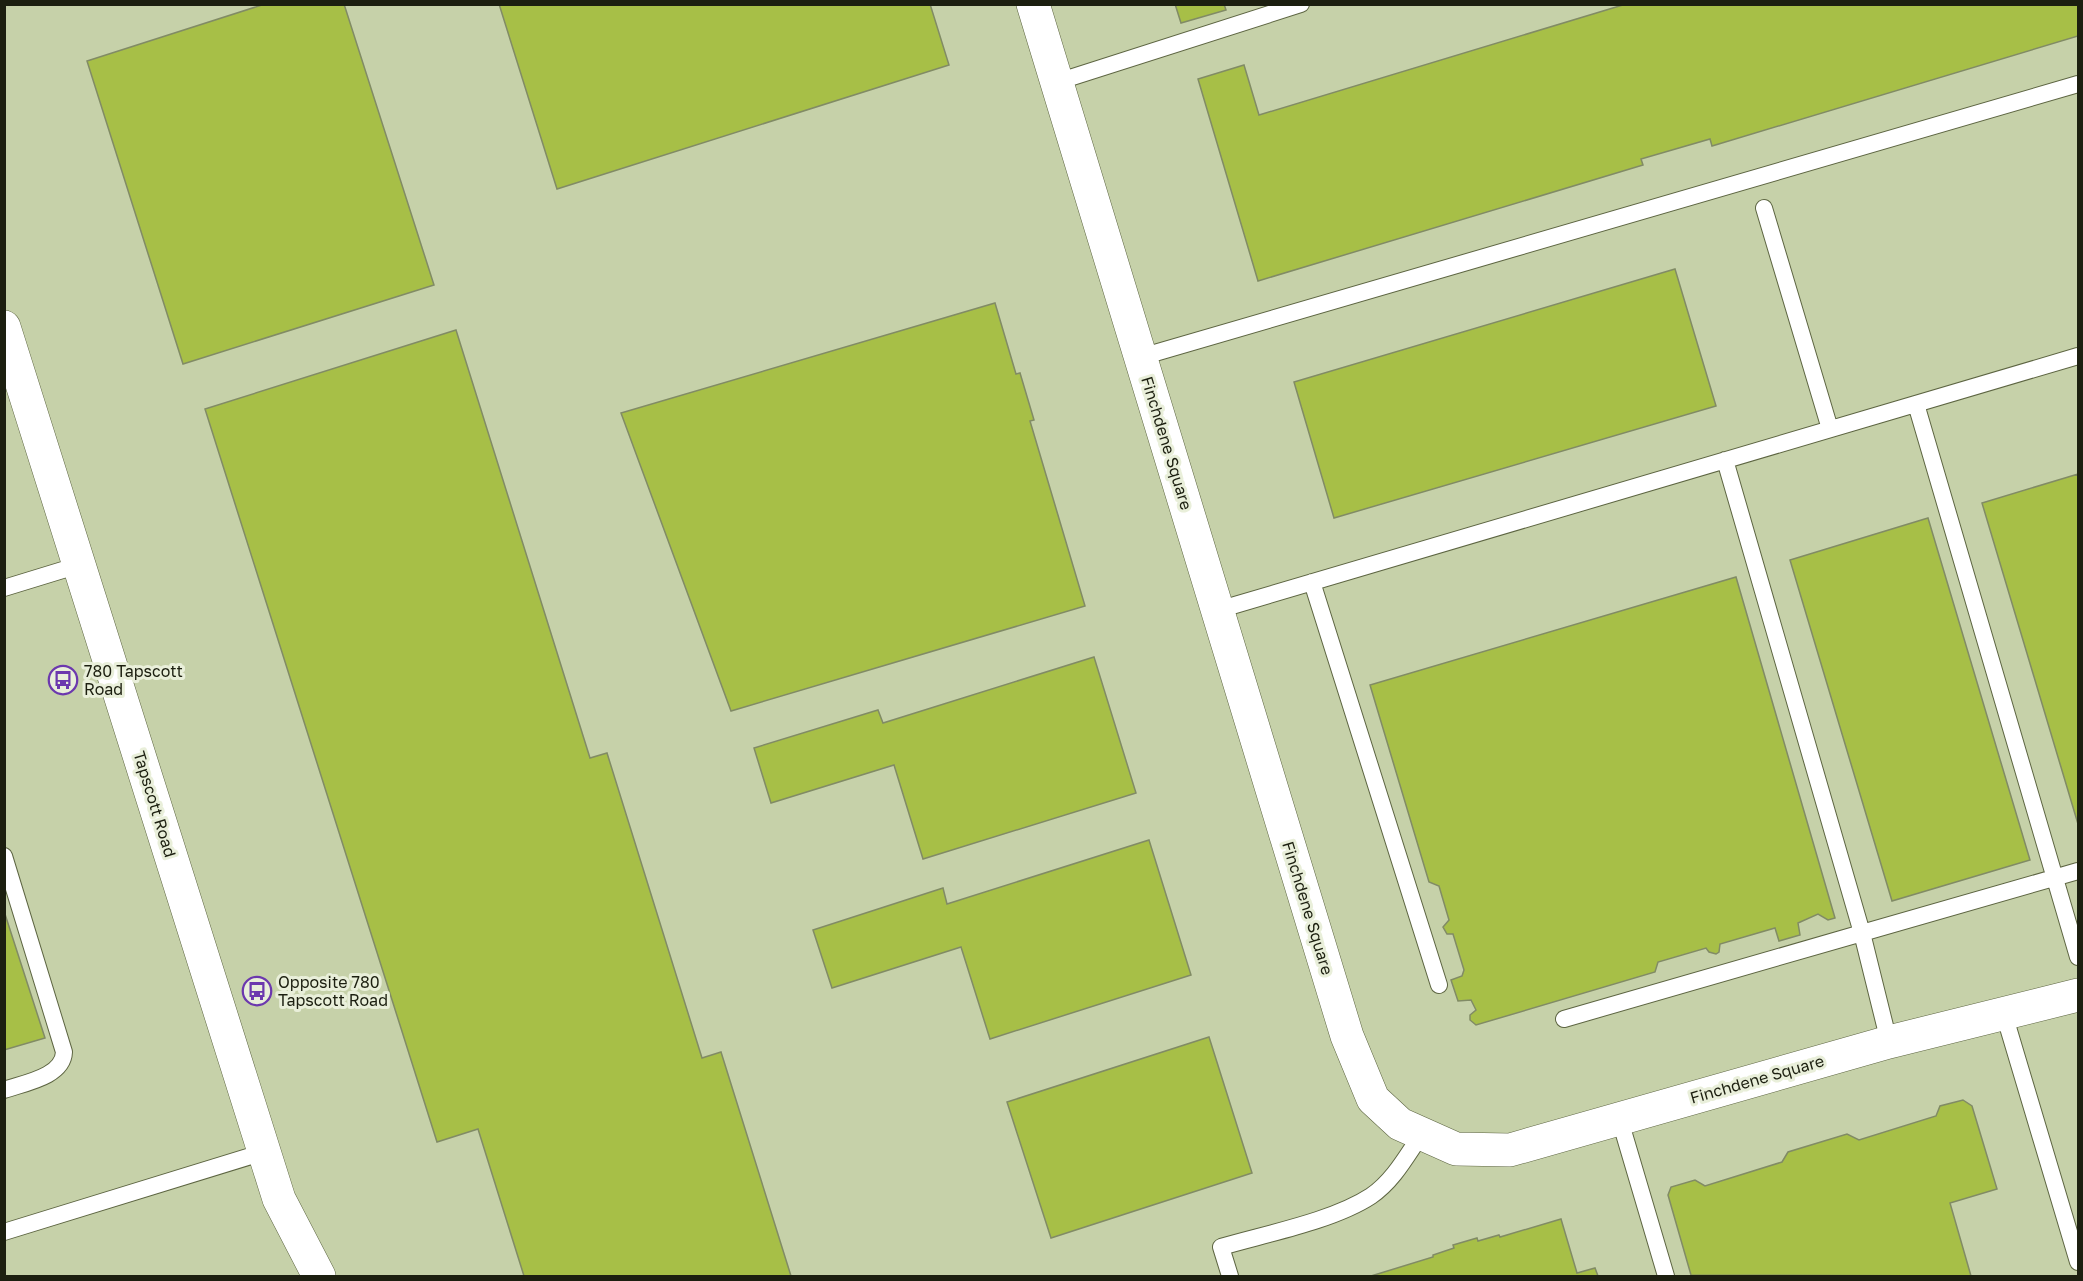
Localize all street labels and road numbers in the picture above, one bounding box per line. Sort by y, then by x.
street label: Finchdene Square [1137,374,1197,512]
street label: Tapscott Road [129,748,181,860]
street label: Finchdene Square [1278,839,1338,977]
street label: Finchdene Square [1688,1050,1826,1108]

